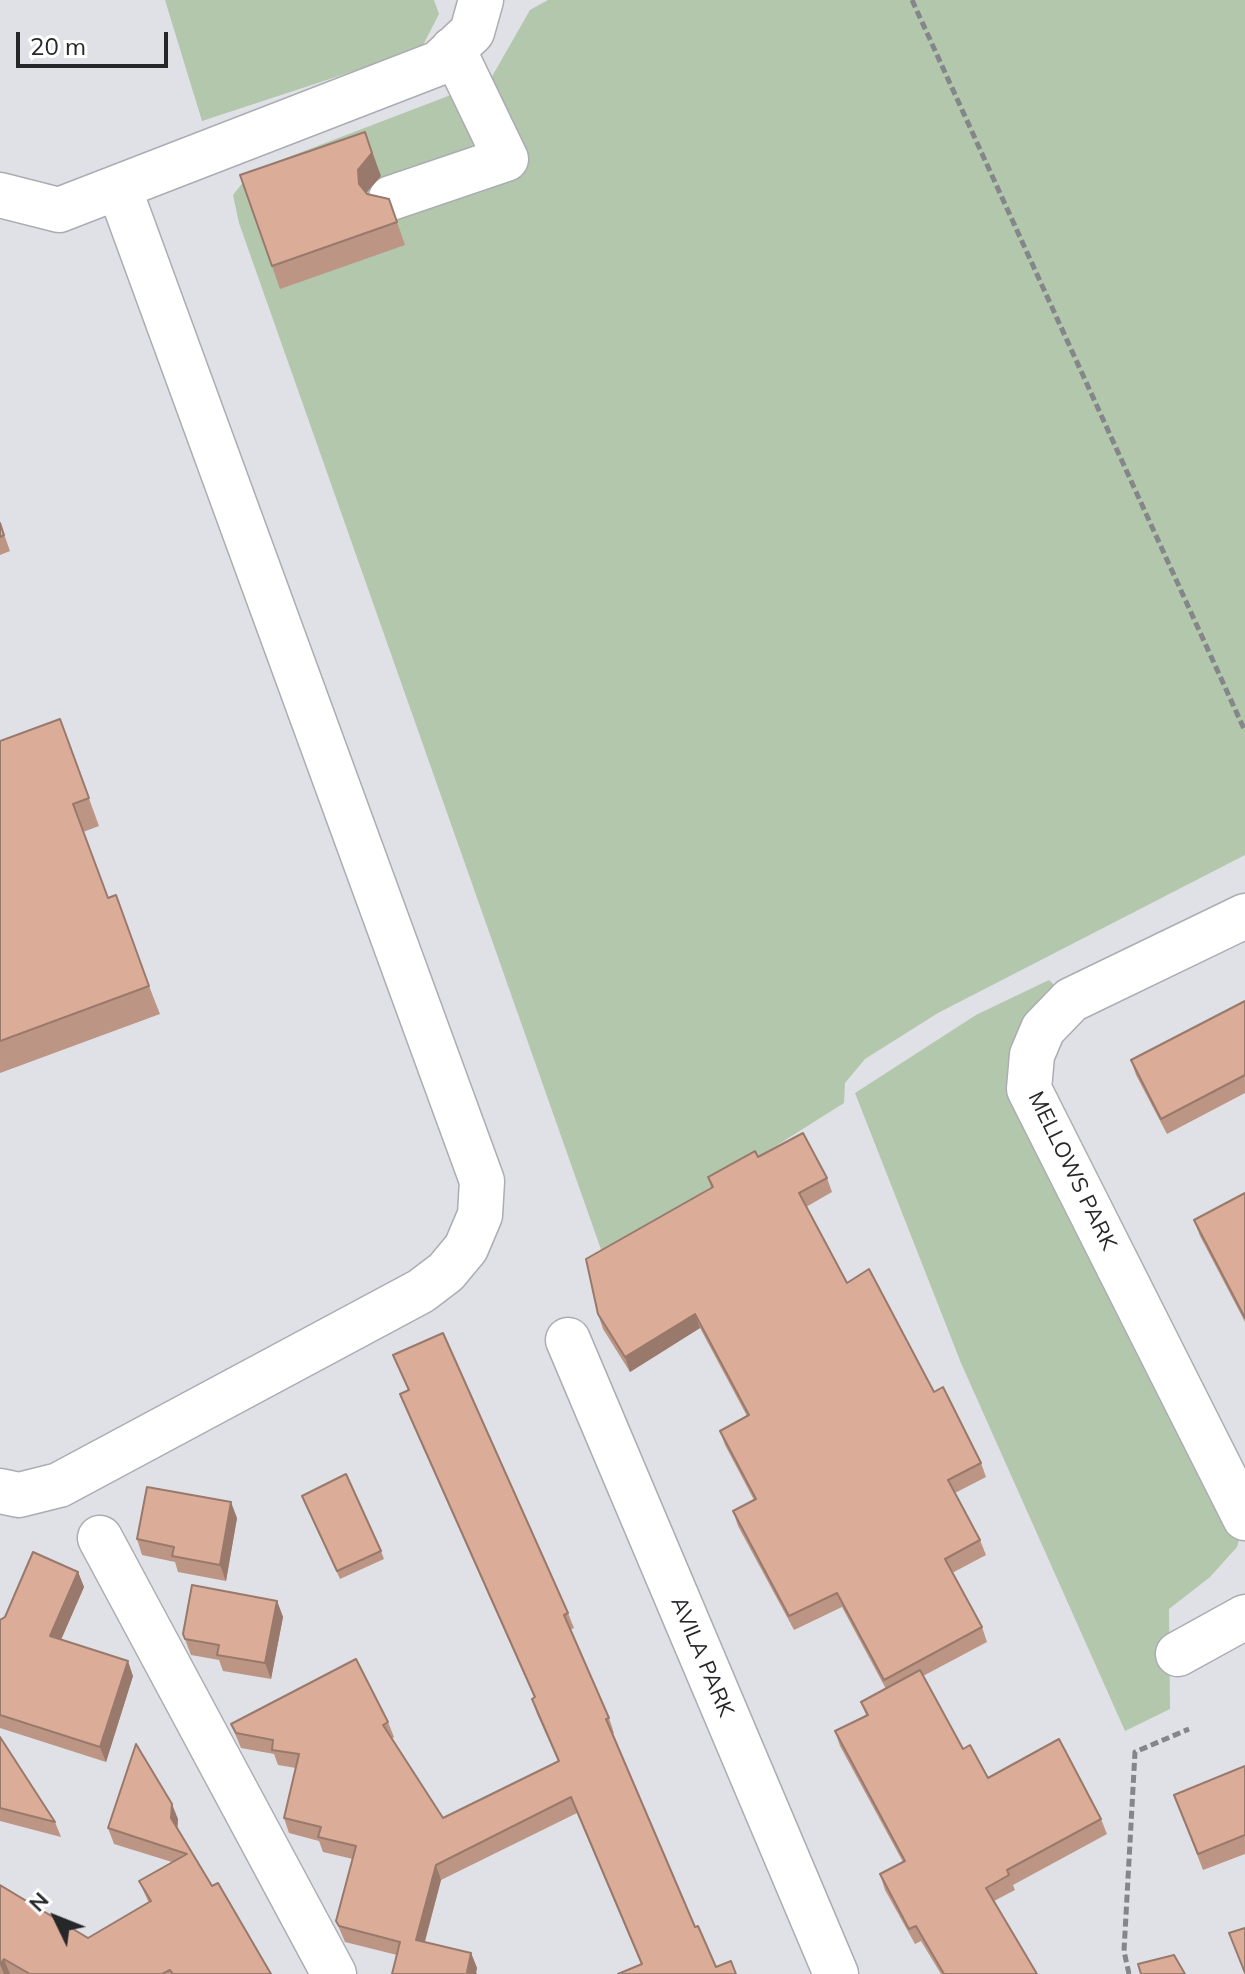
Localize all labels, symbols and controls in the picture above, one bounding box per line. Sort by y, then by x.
scale bar [20,16,172,66]
text: 20 m [30,31,86,61]
street label: MELLOWS PARK [1022,1087,1122,1255]
street label: AVILA PARK [665,1593,739,1721]
north arrow [16,1878,96,1958]
text: N [23,1886,54,1917]

